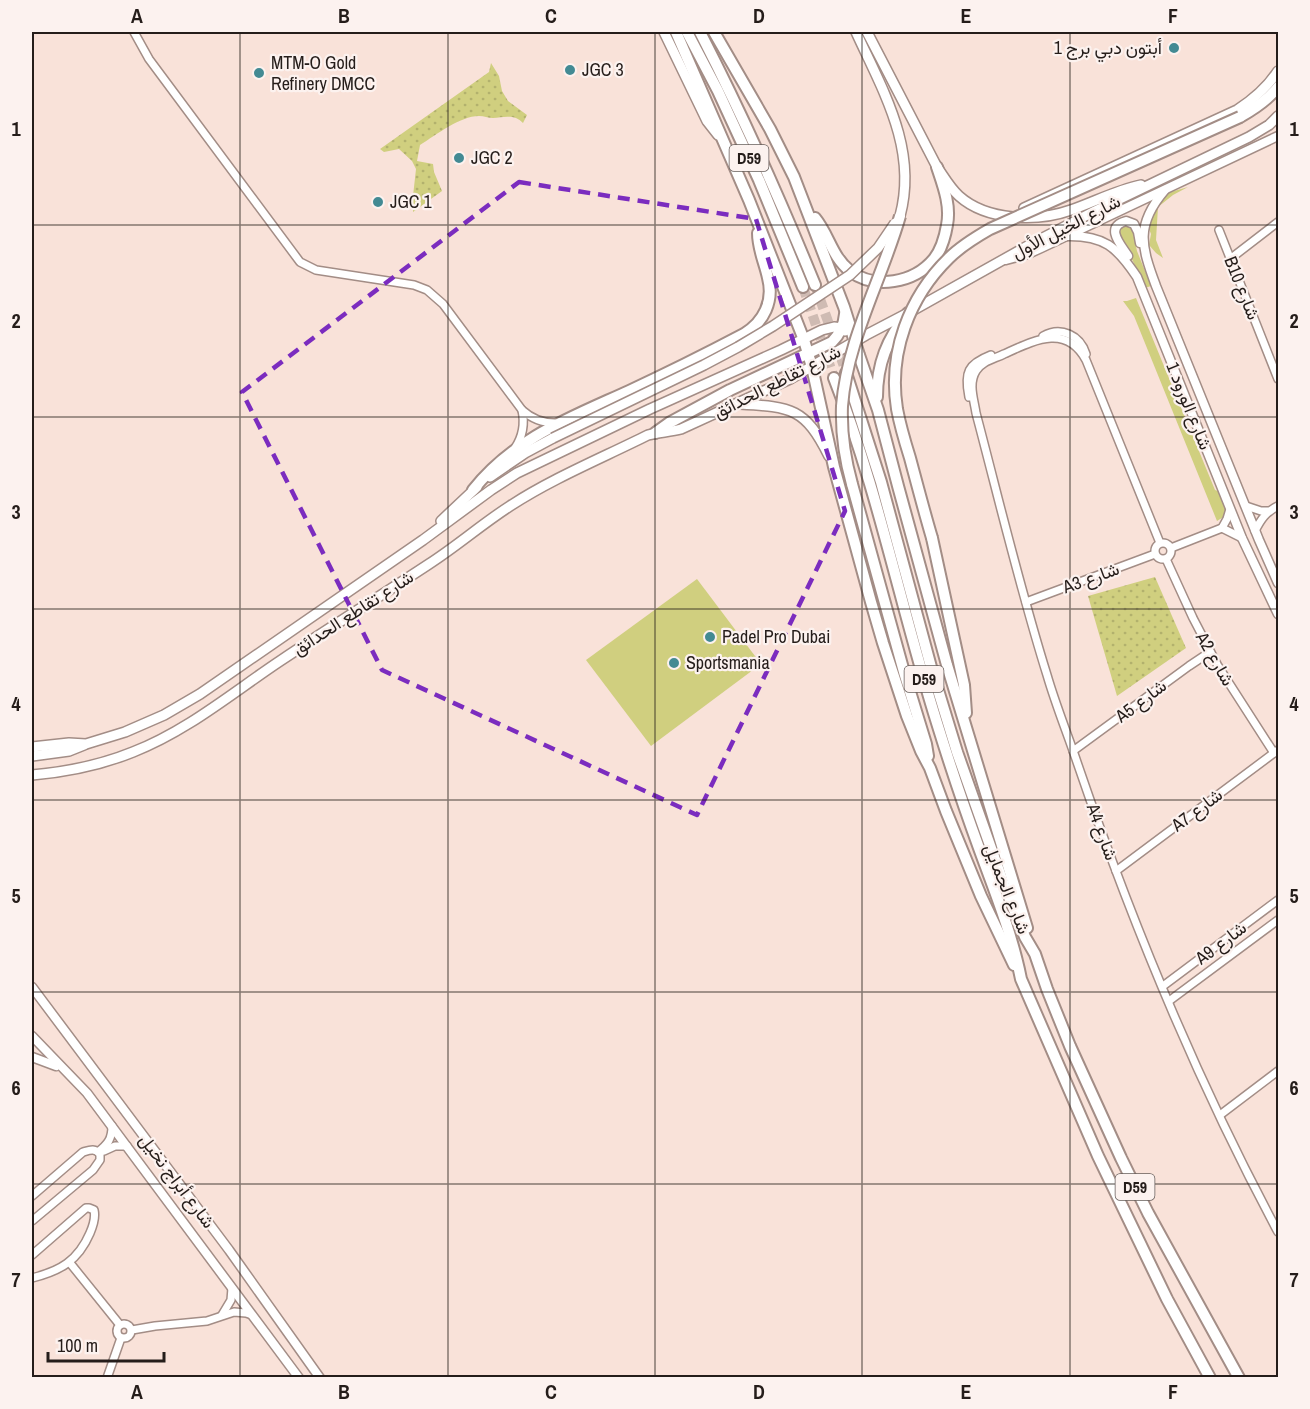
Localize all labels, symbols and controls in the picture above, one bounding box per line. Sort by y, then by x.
text: A [131,2,143,29]
text: B [338,2,350,29]
text: C [545,2,557,29]
text: D [753,2,765,29]
text: E [961,2,972,29]
text: F [1168,2,1178,29]
place label: أبتون دبي برج 1 [1054,35,1162,63]
marker: أبتون دبي برج 1 [1167,41,1181,55]
place label: MTM-O Gold Refinery DMCC [271,50,375,96]
place label: JGC 3 [582,57,624,82]
marker: JGC 3 [563,63,577,77]
marker: MTM-O Gold Refinery DMCC [252,66,266,80]
text: 1 [11,115,21,142]
text: 1 [1289,115,1299,142]
place label: JGC 2 [471,145,513,170]
road number: D59 [730,145,768,171]
marker: JGC 2 [452,151,466,165]
street label: شارع الخيل الأول [1007,188,1125,265]
place label: JGC 1 [390,189,433,214]
marker: JGC 1 [371,195,385,209]
street label: B10 شارع [1218,252,1267,323]
text: 2 [11,307,21,334]
text: 2 [1289,307,1299,334]
street label: شارع تقاطع الحدائق [709,339,845,424]
street label: شارع الورود 1 [1161,358,1218,453]
text: 3 [11,498,21,525]
text: 3 [1289,498,1299,525]
street label: A3 شارع [1058,556,1123,600]
street label: شارع تقاطع الحدائق [287,564,418,661]
place label: Padel Pro Dubai [722,624,830,649]
street label: A2 شارع [1190,626,1241,690]
marker: Padel Pro Dubai [703,630,717,644]
place label: Sportsmania [686,650,770,675]
marker: Sportsmania [667,656,681,670]
road number: D59 [904,666,944,692]
street label: A5 شارع [1109,673,1172,729]
text: 4 [11,690,21,717]
text: 4 [1289,690,1299,717]
street label: A7 شارع [1165,782,1228,838]
street label: A4 شارع [1080,799,1124,864]
street label: شارع الجمايل [978,840,1037,938]
text: 5 [11,882,21,909]
text: 5 [1289,882,1299,909]
street label: A9 شارع [1189,915,1252,971]
text: 6 [11,1074,21,1101]
text: 6 [1289,1074,1299,1101]
street label: شارع أبراج نخيل [134,1128,221,1233]
road number: D59 [1116,1174,1154,1200]
text: 7 [11,1266,21,1293]
text: 7 [1289,1266,1299,1293]
scale bar [48,1325,164,1363]
text: 100 m [57,1333,98,1358]
text: A [131,1378,143,1405]
text: B [338,1378,350,1405]
text: C [545,1378,557,1405]
text: D [753,1378,765,1405]
text: E [961,1378,972,1405]
text: F [1168,1378,1178,1405]

